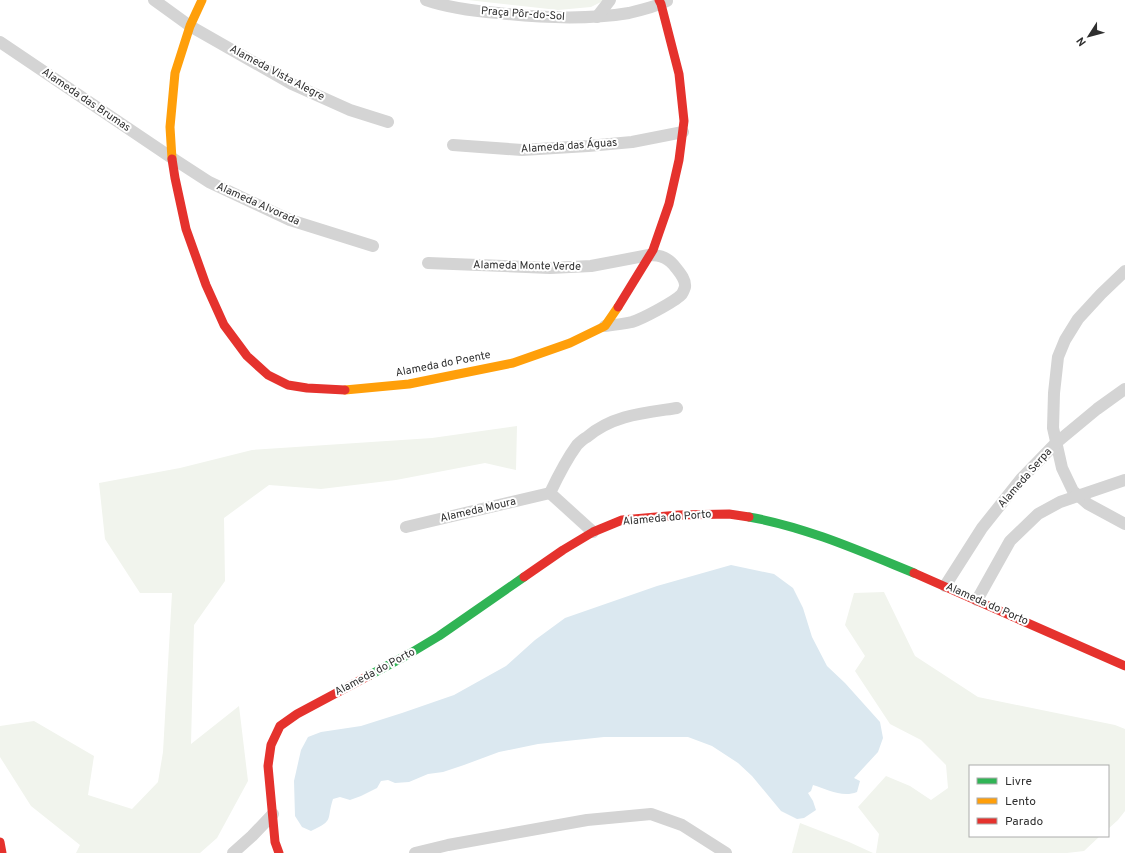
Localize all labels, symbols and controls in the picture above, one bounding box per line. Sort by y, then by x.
street label: Praça Pôr-do-Sol [481,4,565,24]
north arrow [1069,16,1109,56]
text: N [1074,34,1090,49]
street label: Alameda Vista Alegre [227,42,327,104]
street label: Alameda das Brumas [39,65,133,135]
street label: Alameda das Águas [520,135,618,156]
street label: Alameda Alvorada [214,179,302,229]
street label: Alameda Monte Verde [473,258,581,274]
street label: Alameda do Poente [394,348,492,380]
street label: Alameda Serpa [995,445,1055,511]
street label: Alameda Moura [439,494,518,526]
street label: Alameda do Porto [622,507,712,529]
street label: Alameda do Porto [943,580,1031,628]
street label: Alameda do Porto [332,645,418,699]
legend [969,765,1109,837]
text: Livre [1005,774,1032,790]
text: Lento [1005,794,1036,810]
text: Parado [1005,814,1043,830]

